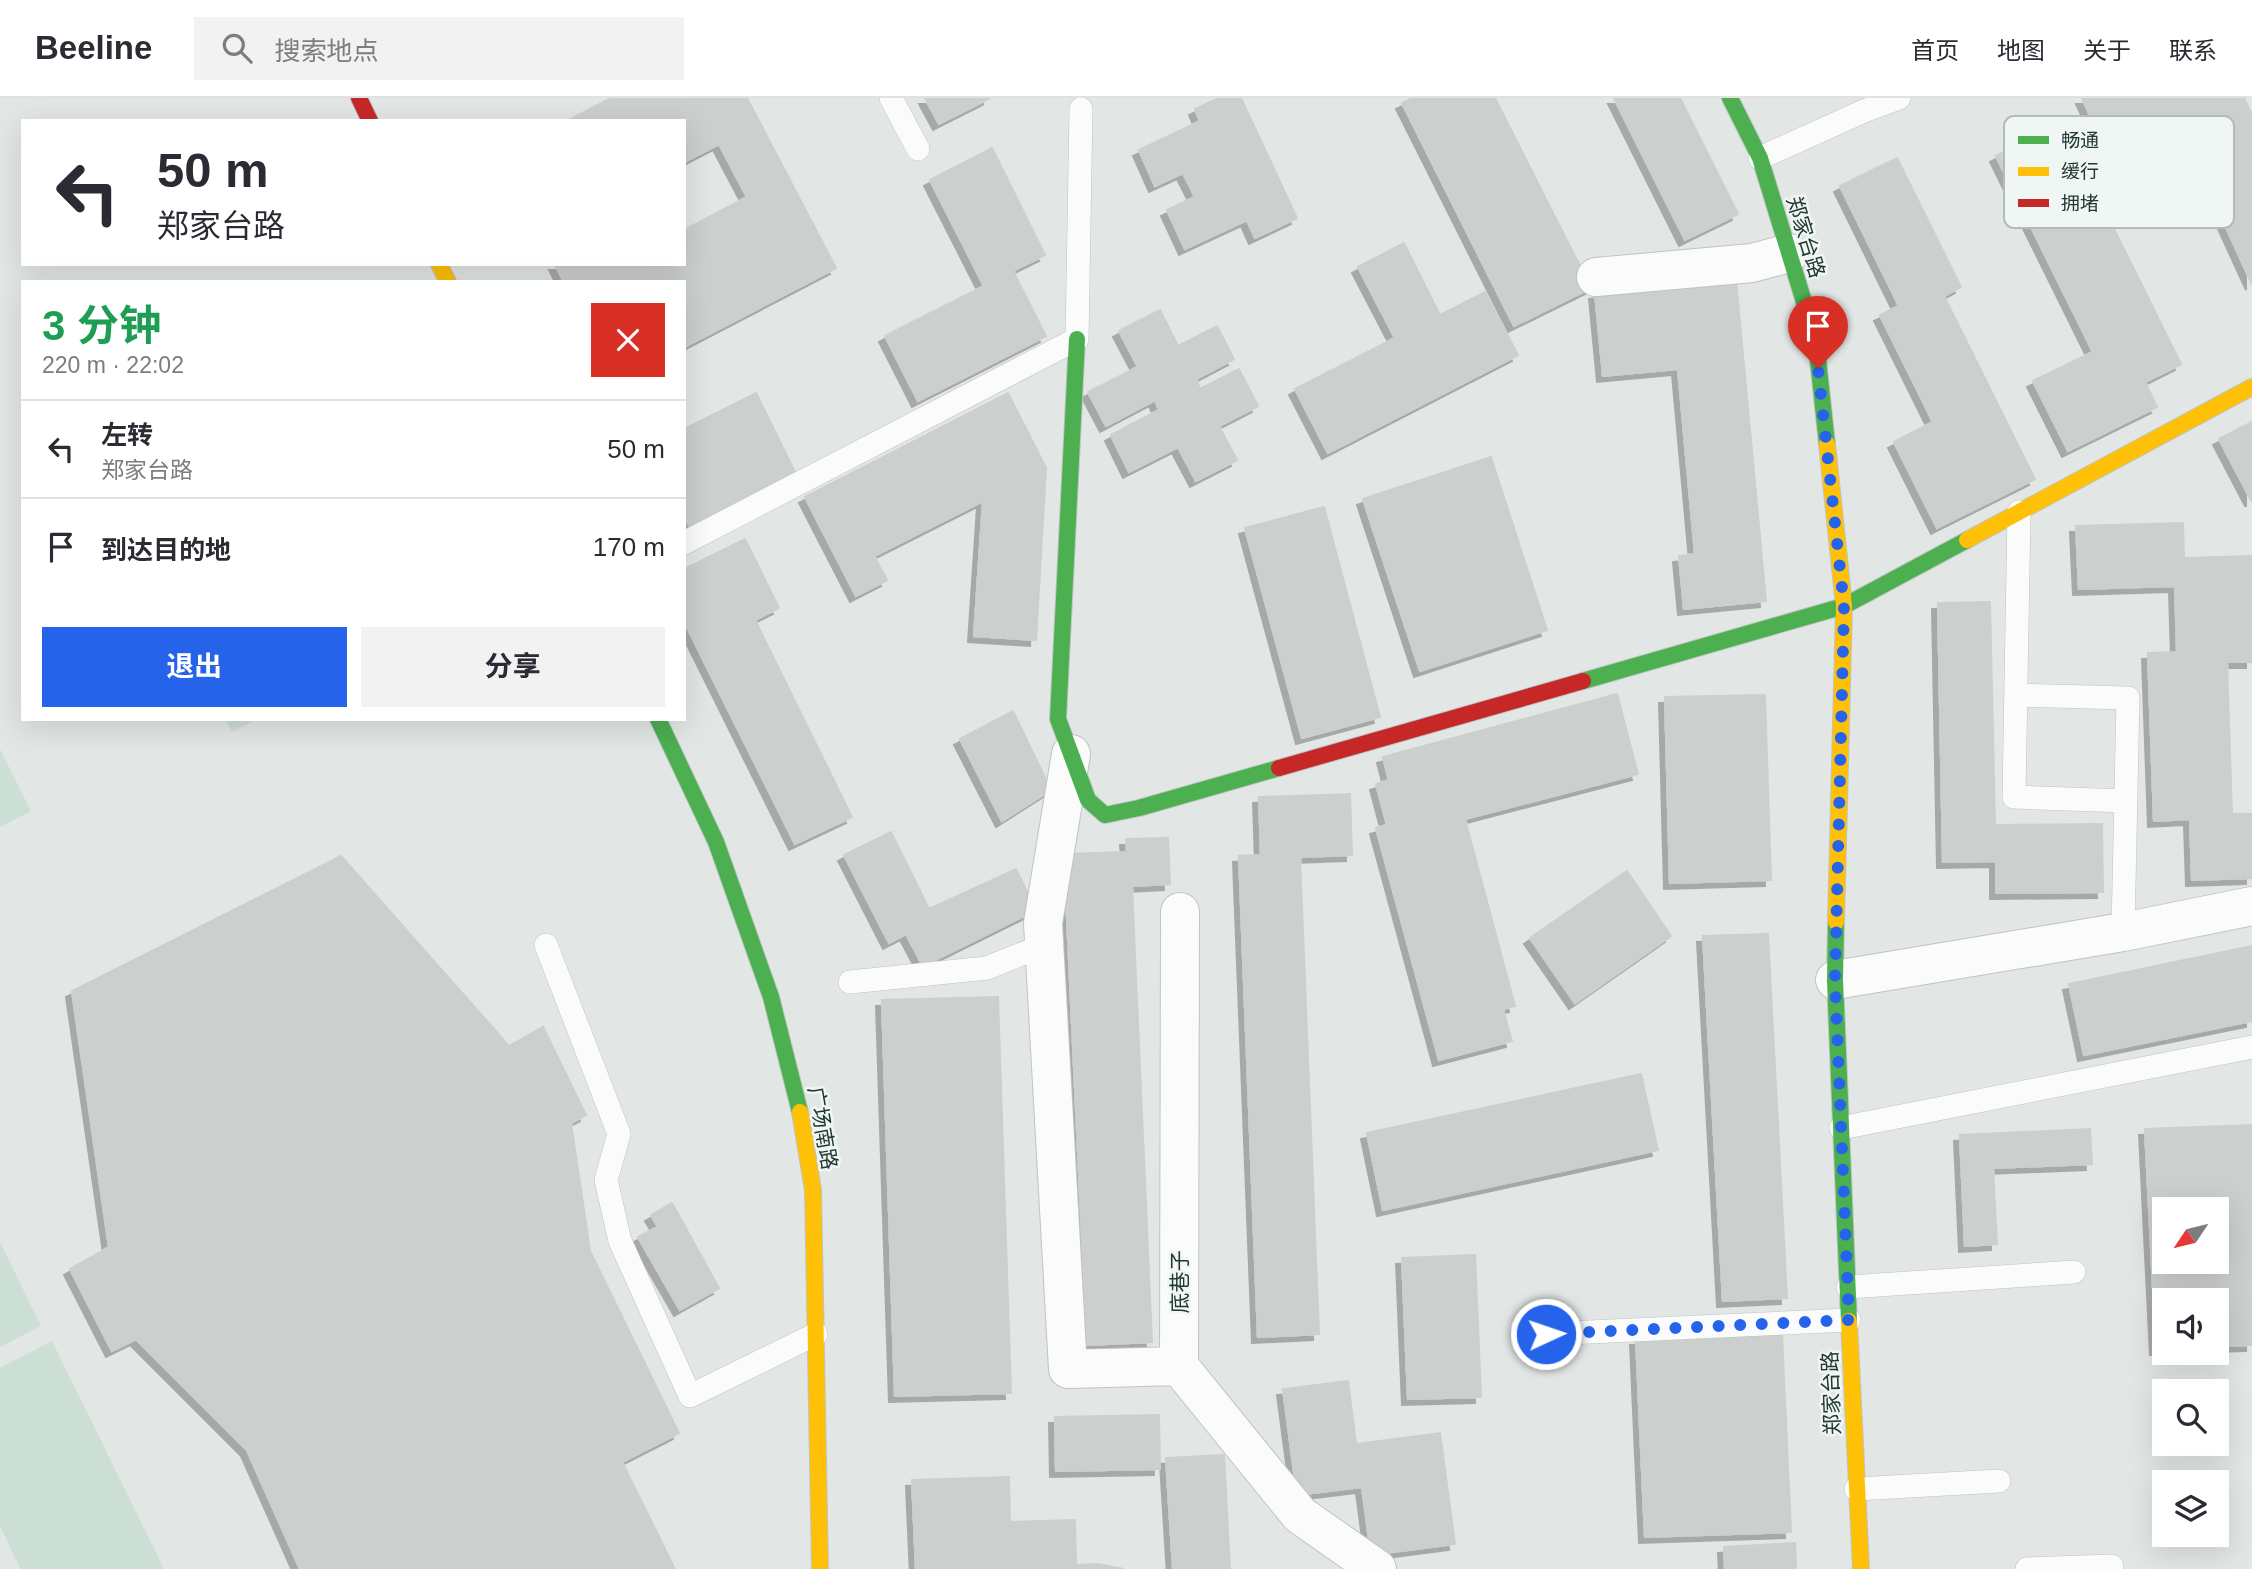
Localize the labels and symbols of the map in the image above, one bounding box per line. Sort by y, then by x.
legend [2004,116,2234,228]
text: 畅通 [2061,130,2099,151]
text: 缓行 [2061,161,2099,182]
street label: 郑家台路 [1783,193,1829,281]
text: 拥堵 [2061,193,2099,214]
pin [1788,296,1848,368]
street label: 广场南路 [804,1085,842,1171]
north arrow [2152,1197,2230,1274]
street label: 底巷子 [1168,1251,1191,1314]
position arrow [1509,1297,1583,1371]
street label: 郑家台路 [1818,1351,1844,1435]

